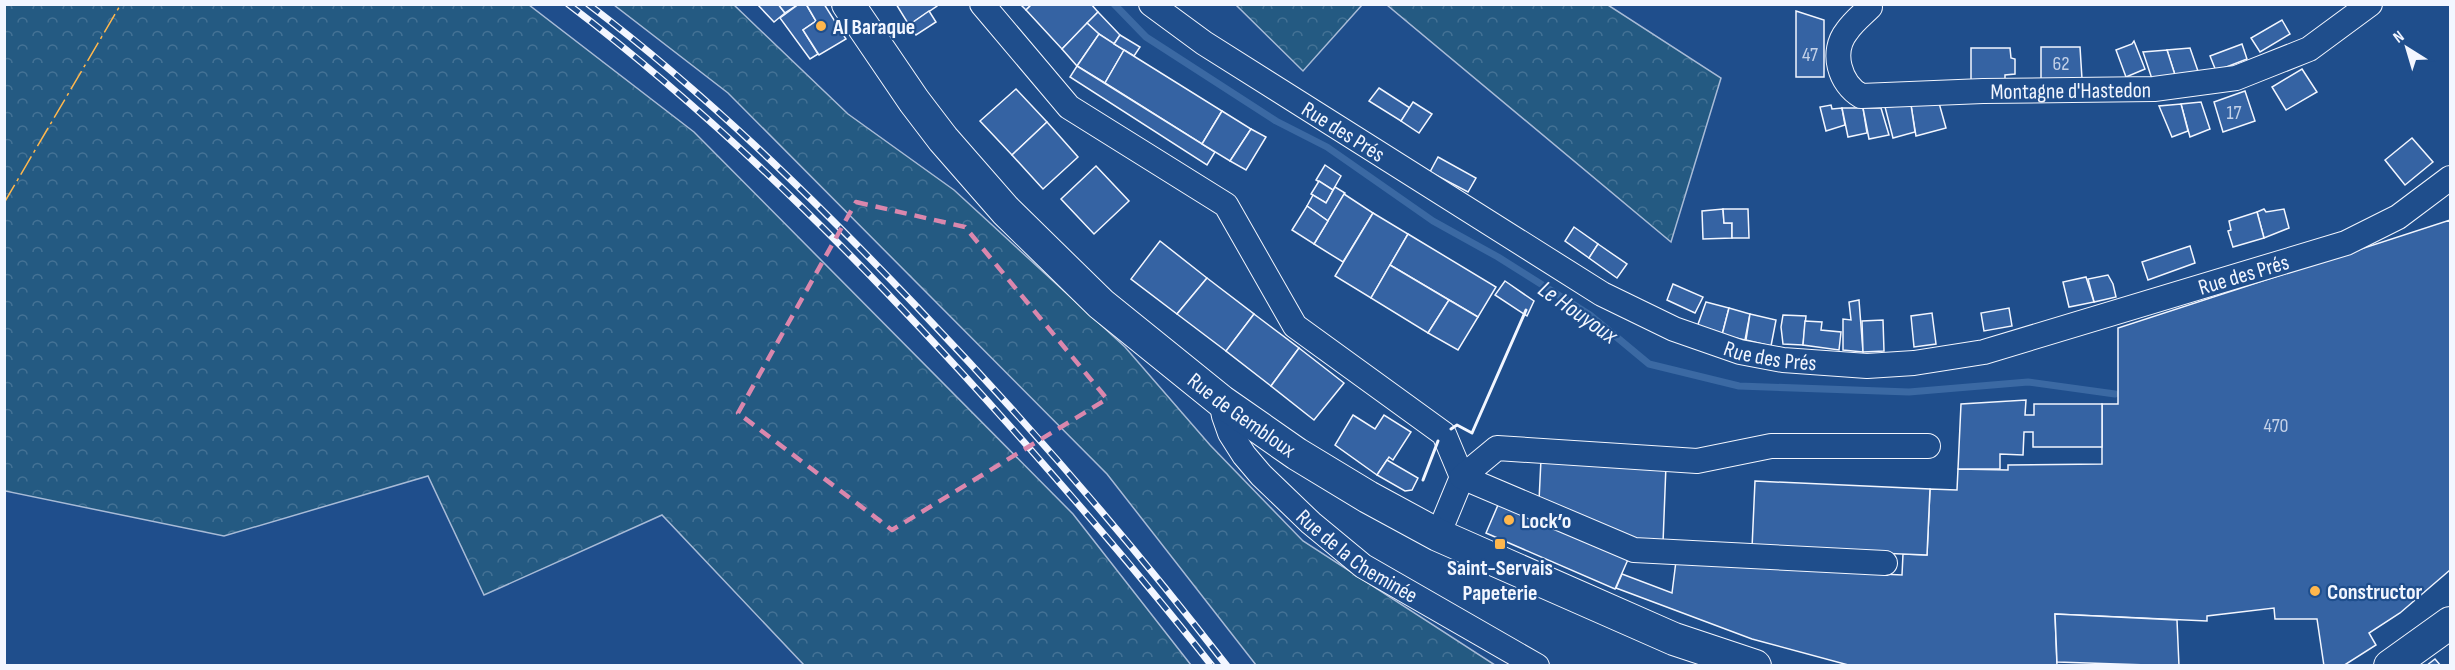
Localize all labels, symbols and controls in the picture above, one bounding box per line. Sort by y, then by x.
place label: Al Baraque [832,14,915,41]
north arrow [2377,18,2437,78]
marker: Al Baraque [814,19,828,33]
text: N [2390,27,2408,47]
house number: 47 [1802,43,1818,67]
house number: 62 [2052,52,2070,76]
street label: Montagne d'Hastedon [1990,77,2151,106]
street label: Rue des Prés [1296,96,1390,169]
house number: 17 [2227,101,2241,125]
street label: Rue des Prés [2195,249,2292,302]
water label: Le Houyoux [1532,275,1624,351]
street label: Rue des Prés [1720,335,1817,377]
street label: Rue de Gembloux [1182,367,1301,464]
house number: 470 [2263,414,2289,438]
street label: Rue de la Cheminée [1290,504,1422,610]
place label: Lock’o [1521,508,1571,535]
marker: Lock’o [1502,513,1516,527]
marker: Saint-Servais Papeterie [1493,537,1507,551]
place label: Saint-Servais Papeterie [1447,555,1553,607]
place label: Constructor [2327,579,2423,606]
marker: Constructor [2308,584,2322,598]

